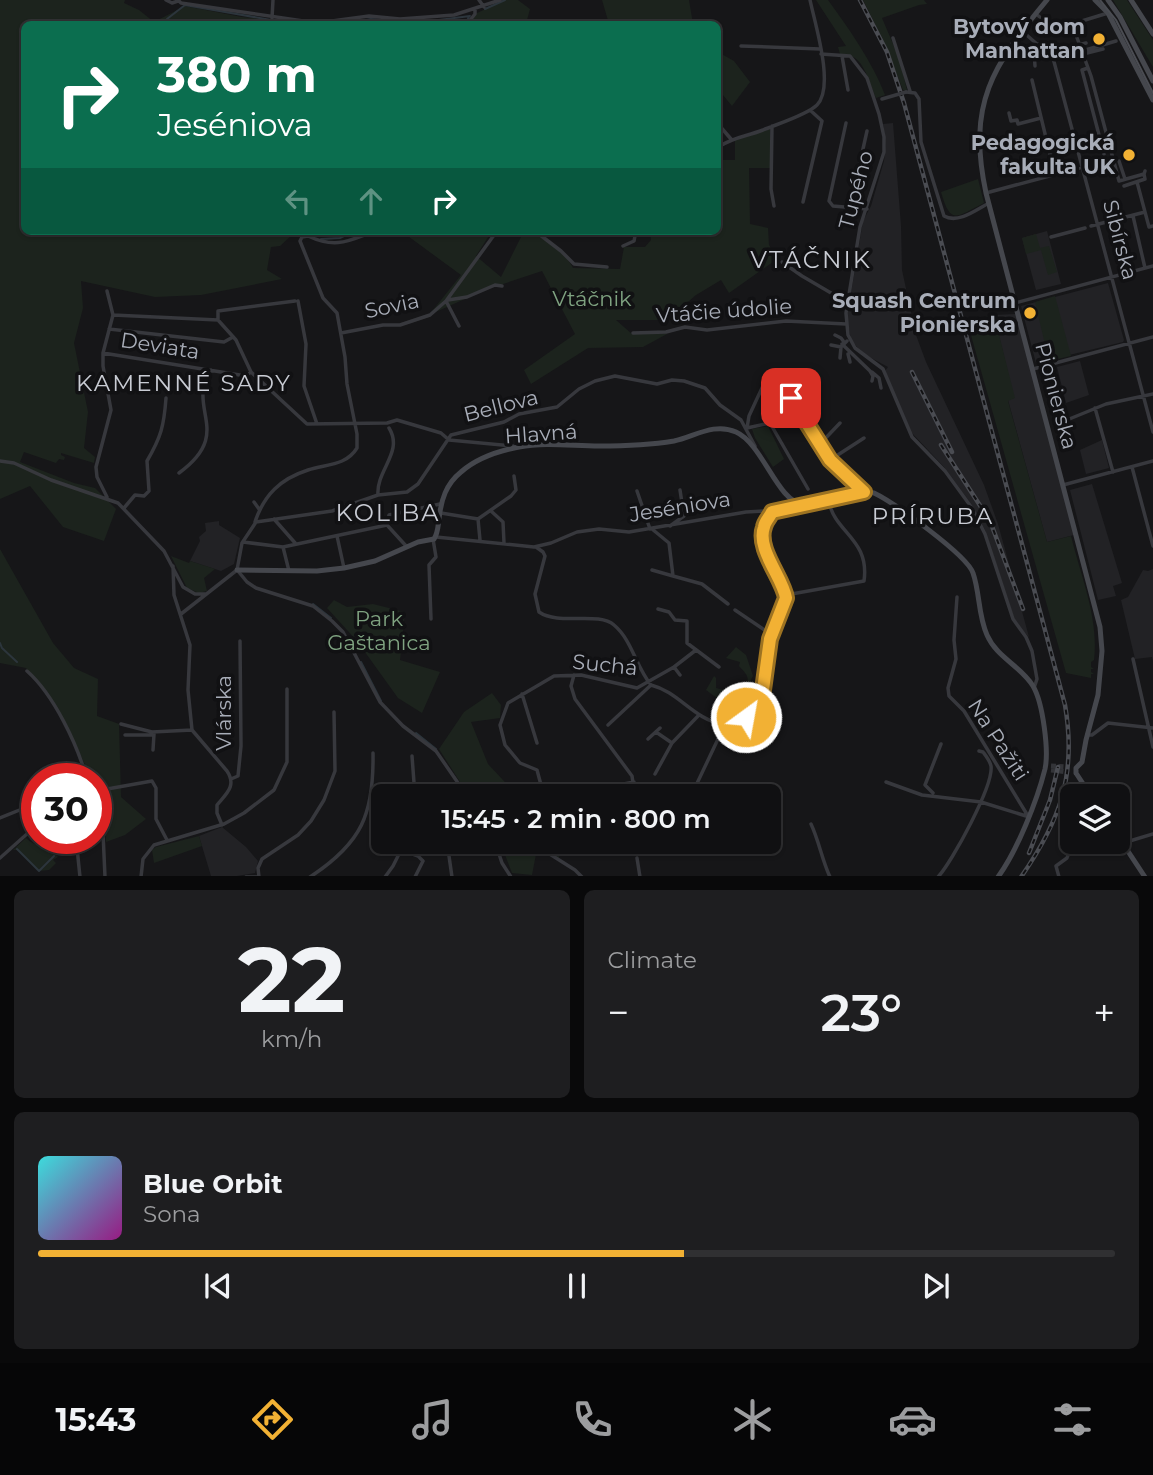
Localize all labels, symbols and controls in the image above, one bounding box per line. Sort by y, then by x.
place label: Bytový dom Manhattan [953,14,1085,63]
marker: Bytový dom Manhattan [1091,31,1107,47]
text: 380 m [157,45,317,104]
icon: right [42,49,133,140]
text: Jeséniova [157,105,313,144]
place label: Pedagogická fakulta UK [971,130,1115,179]
marker: Pedagogická fakulta UK [1121,147,1137,163]
street label: Tupého [833,148,878,232]
icon: left [279,182,317,220]
icon: ahead [352,182,390,220]
icon: right [425,182,463,220]
street label: Sibírska [1098,197,1143,283]
district label: VTÁČNIK [750,245,872,274]
park label: Vtáčnik [552,286,632,311]
street label: Sovia [362,288,421,323]
place label: Squash Centrum Pionierska [832,288,1016,337]
street label: Vtáčie údolie [655,293,793,328]
marker: Squash Centrum Pionierska [1022,305,1038,321]
street label: Deviata [119,327,201,364]
street label: Pionierska [1030,340,1083,452]
pin [761,368,821,428]
district label: KAMENNÉ SADY [76,369,292,397]
icon: arrive [772,379,810,417]
street label: Bellova [461,384,541,427]
street label: Hlavná [504,418,578,449]
street label: Jeséniova [627,486,732,527]
district label: KOLIBA [336,498,440,527]
district label: PRÍRUBA [872,502,994,530]
park label: Park Gaštanica [327,606,431,655]
street label: Suchá [571,649,639,680]
street label: Vlárska [211,675,236,751]
position arrow [709,680,783,754]
street label: Na Pažiti [963,694,1034,785]
speed limit sign: 30 [21,763,112,854]
map controls [1060,784,1130,854]
button: layers [1060,784,1130,854]
text: 15:45 · 2 min · 800 m [441,803,711,835]
text: 22 [238,924,345,1035]
text: Climate [608,946,697,974]
text: 23° [820,981,902,1044]
text: − [608,989,629,1036]
text: + [1093,989,1115,1036]
text: km/h [261,1025,322,1053]
text: Blue Orbit [143,1168,282,1200]
text: Sona [143,1200,201,1228]
icon: previous [199,1267,237,1305]
icon: pause [558,1267,596,1305]
icon: next [917,1267,955,1305]
icon: directions [248,1395,297,1444]
icon: music [408,1395,457,1444]
icon: phone [568,1395,617,1444]
icon: climate [728,1395,777,1444]
icon: car [888,1395,937,1444]
icon: filters [1048,1395,1097,1444]
text: 15:43 [56,1400,136,1439]

